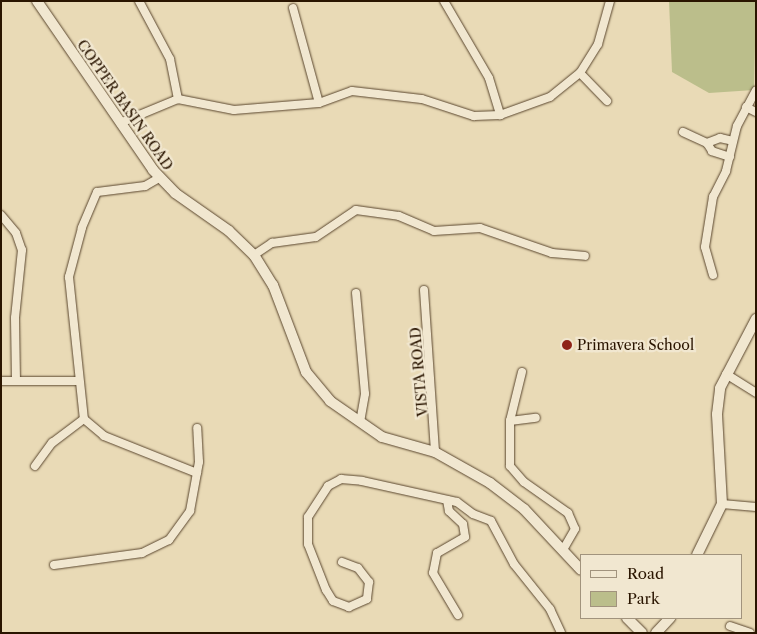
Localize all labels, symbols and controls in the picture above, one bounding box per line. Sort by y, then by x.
street label: COPPER BASIN ROAD [73,36,177,174]
street label: VISTA ROAD [407,326,431,418]
place label: Primavera School [577,337,694,353]
marker: Primavera School [561,339,573,351]
legend [580,554,742,619]
text: Road [627,564,664,583]
text: Park [627,589,660,608]

